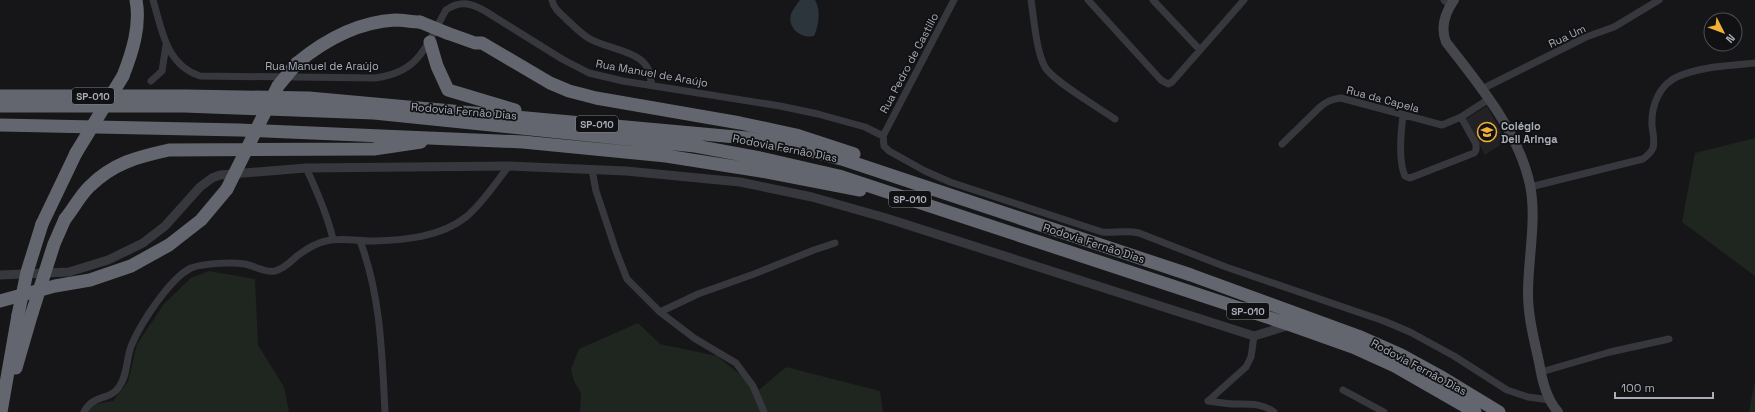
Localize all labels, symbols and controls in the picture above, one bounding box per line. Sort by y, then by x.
street label: Rua Pedro de Castillo [877,10,942,116]
north arrow [1703,12,1743,52]
street label: Rua Um [1546,21,1588,51]
text: N [1723,31,1738,46]
street label: Rua Manuel de Araújo [595,56,709,90]
street label: Rua Manuel de Araújo [265,59,379,73]
street label: Rua da Capela [1345,83,1422,116]
road number: SP-010 [72,88,114,104]
street label: Rodovia Fernão Dias [410,99,518,123]
road number: SP-010 [576,116,618,132]
place label: Colégio Dell Aringa [1501,119,1558,146]
school or university icon: Colégio Dell Aringa [1476,121,1498,143]
street label: Rodovia Fernão Dias [731,131,839,165]
road number: SP-010 [889,191,931,207]
street label: Rodovia Fernão Dias [1041,220,1147,266]
road number: SP-010 [1227,303,1269,319]
street label: Rodovia Fernão Dias [1369,336,1469,398]
scale bar [1615,374,1713,400]
text: 100 m [1621,380,1655,396]

